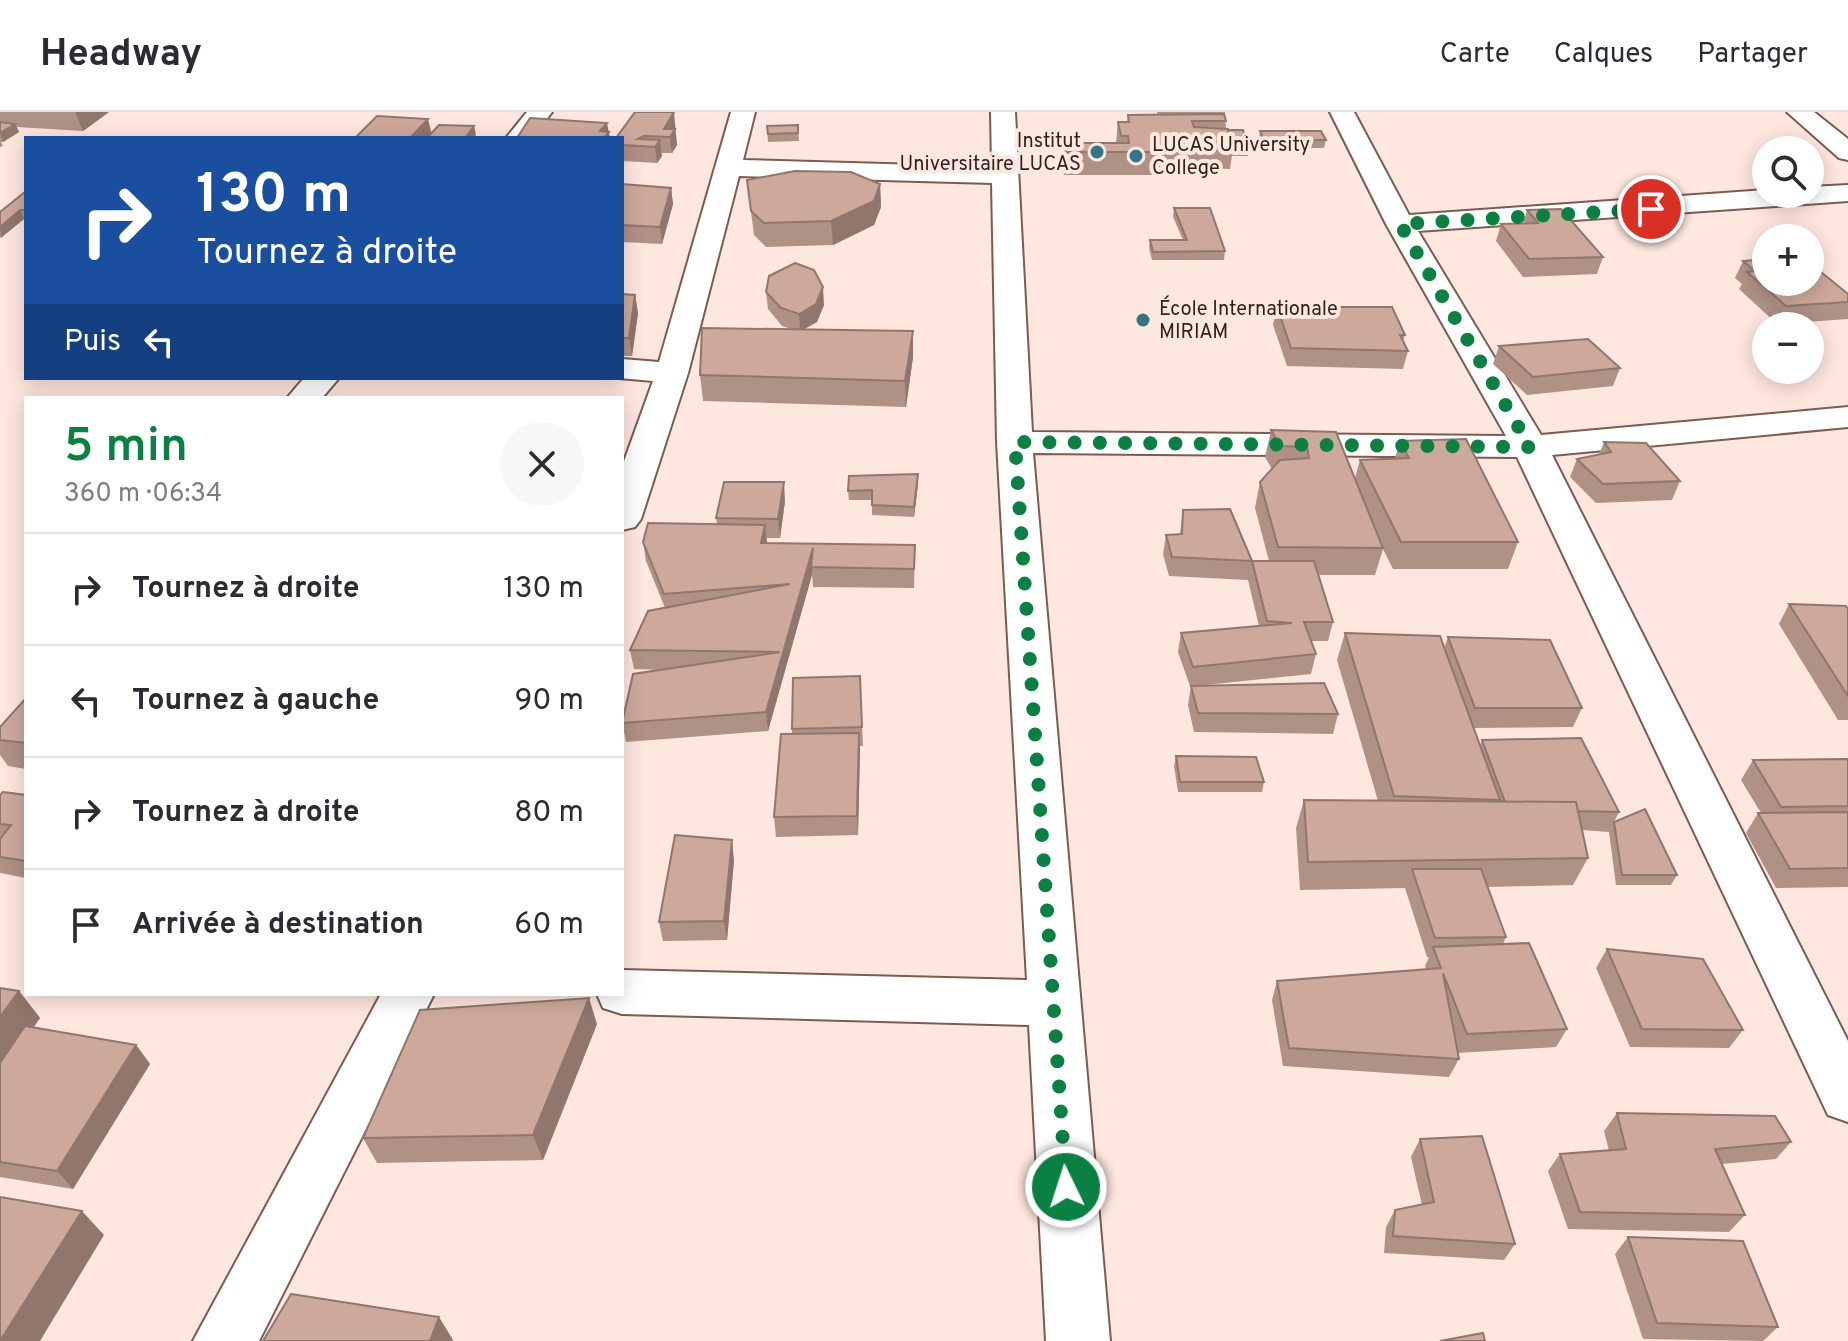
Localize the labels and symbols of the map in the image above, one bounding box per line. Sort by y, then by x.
place label: Institut Universitaire LUCAS [900,129,1081,178]
place label: LUCAS University College [1152,133,1310,182]
marker: Institut Universitaire LUCAS [1088,143,1106,161]
marker: LUCAS University College [1127,147,1145,165]
pin [1617,175,1685,243]
place label: École Internationale MIRIAM [1159,295,1338,346]
marker: École Internationale MIRIAM [1134,311,1152,329]
position arrow [1024,1145,1108,1229]

